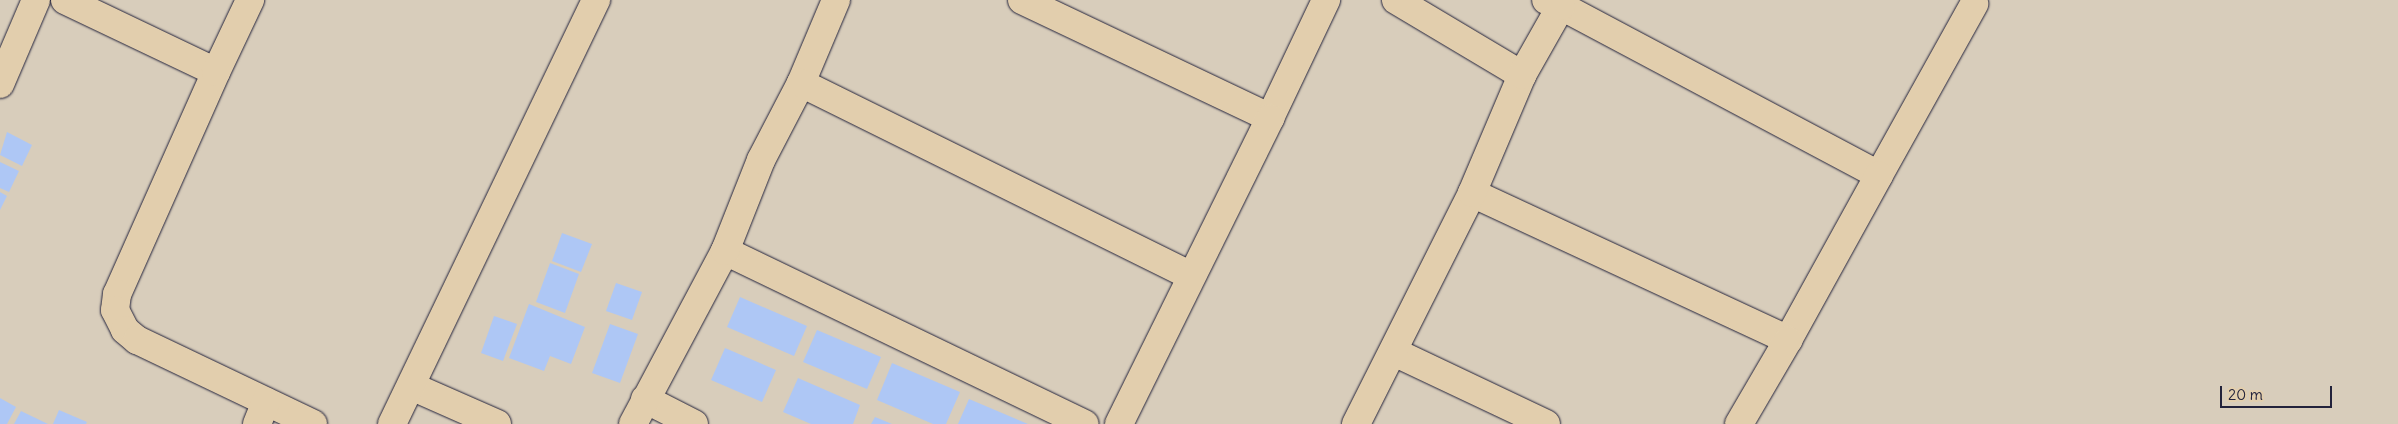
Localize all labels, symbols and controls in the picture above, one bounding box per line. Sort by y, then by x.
scale bar [2223,376,2336,408]
text: 20 m [2228,385,2263,404]

